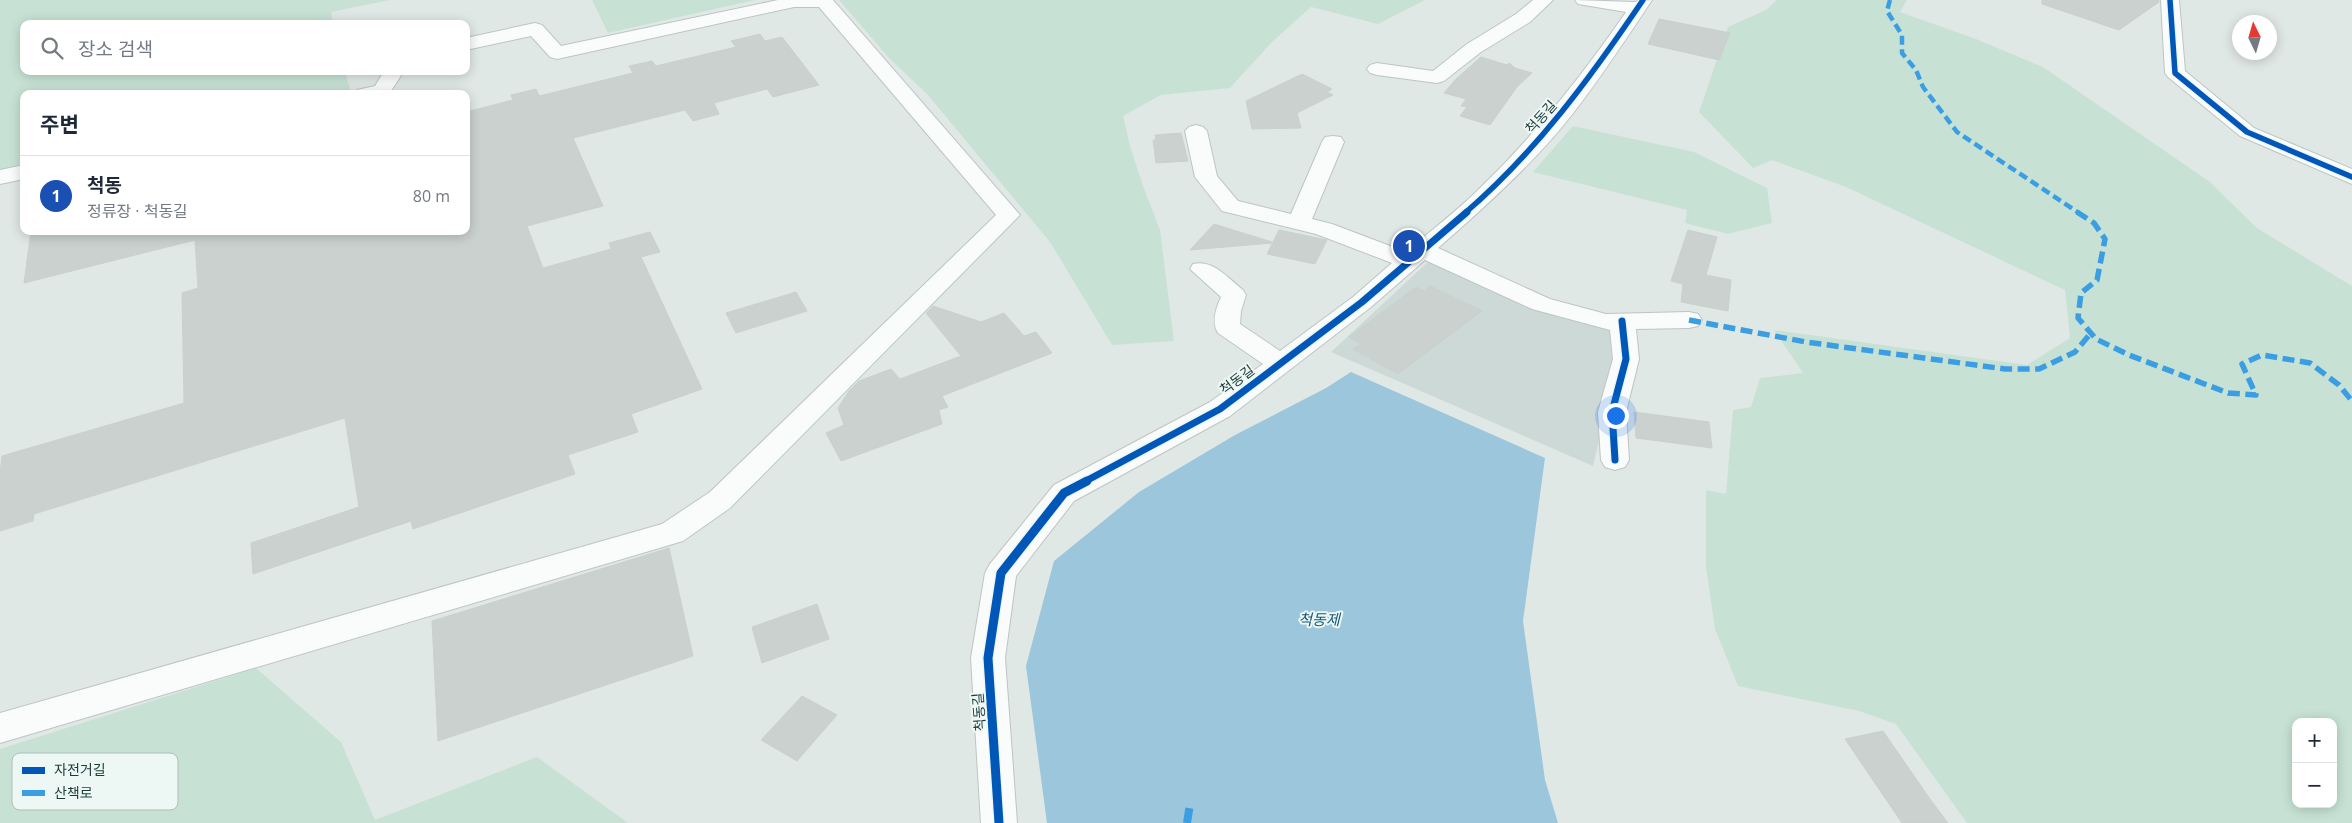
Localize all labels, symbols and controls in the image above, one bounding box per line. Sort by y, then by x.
north arrow [2232,15,2277,60]
search box [20,20,470,75]
icon: search [38,34,66,62]
text: 장소 검색 [78,36,153,62]
street label: 척동길 [1521,96,1561,137]
text: 주변 [40,110,79,138]
text: 척동 [87,172,122,198]
text: 1 [51,185,61,207]
text: 80 m [413,185,450,207]
text: 정류장 · 척동길 [87,200,188,222]
pin: 1 [1393,227,1425,265]
street label: 척동길 [1216,360,1258,399]
your location [1603,403,1629,429]
water label: 척동제 [1298,609,1342,629]
street label: 척동길 [968,692,989,732]
map controls [2292,718,2337,808]
button: + [2292,718,2337,763]
legend [12,753,178,810]
text: 자전거길 [54,760,106,779]
button: − [2292,763,2337,808]
text: 산책로 [54,783,93,802]

